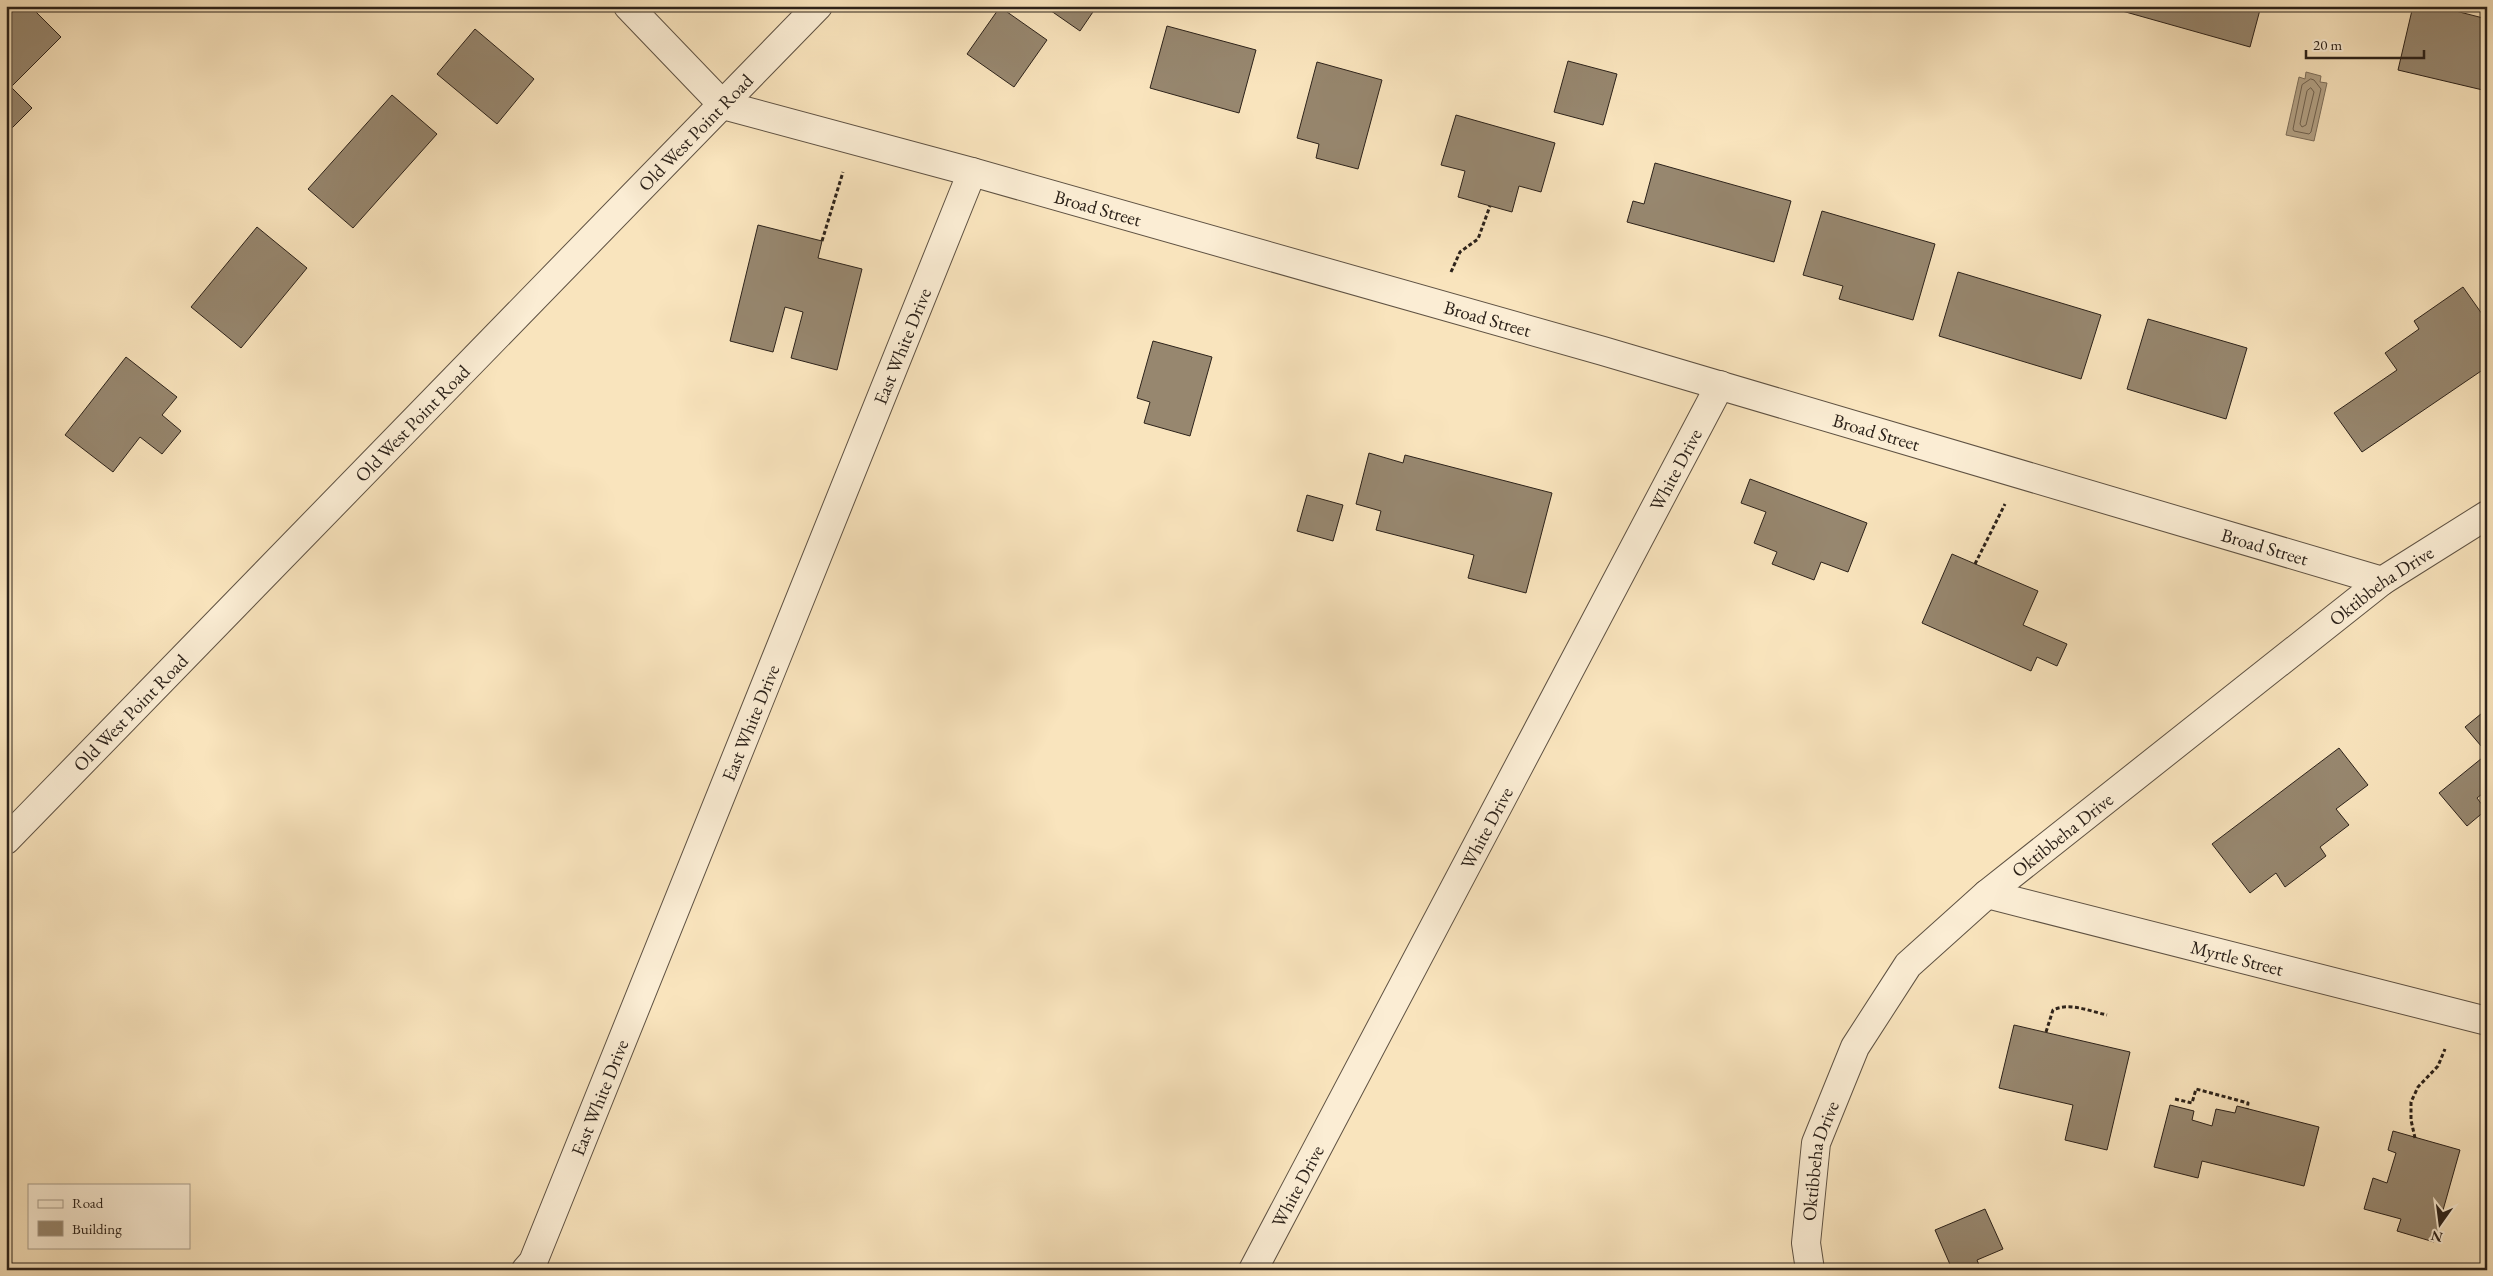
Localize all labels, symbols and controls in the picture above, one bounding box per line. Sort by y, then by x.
scale bar [2306,28,2423,60]
text: 20 m [2313,35,2342,54]
street label: Old West Point Road [633,68,759,197]
street label: Broad Street [1051,184,1144,232]
street label: East White Drive [868,284,937,408]
street label: Broad Street [1441,295,1534,343]
street label: Old West Point Road [349,359,476,487]
street label: Broad Street [1830,408,1923,457]
street label: White Drive [1644,424,1708,515]
street label: Broad Street [2218,522,2311,572]
street label: Oktibbeha Drive [2324,540,2438,631]
street label: Old West Point Road [68,648,194,777]
street label: East White Drive [716,661,785,785]
street label: White Drive [1455,783,1519,874]
street label: Oktibbeha Drive [2006,787,2118,883]
street label: Myrtle Street [2188,934,2286,982]
street label: East White Drive [565,1036,634,1160]
street label: Oktibbeha Drive [1796,1097,1845,1222]
street label: White Drive [1266,1141,1330,1232]
legend [28,1184,190,1248]
text: Road [72,1193,104,1212]
north arrow [2416,1198,2466,1248]
text: Building [72,1219,122,1238]
text: N [2429,1226,2445,1247]

